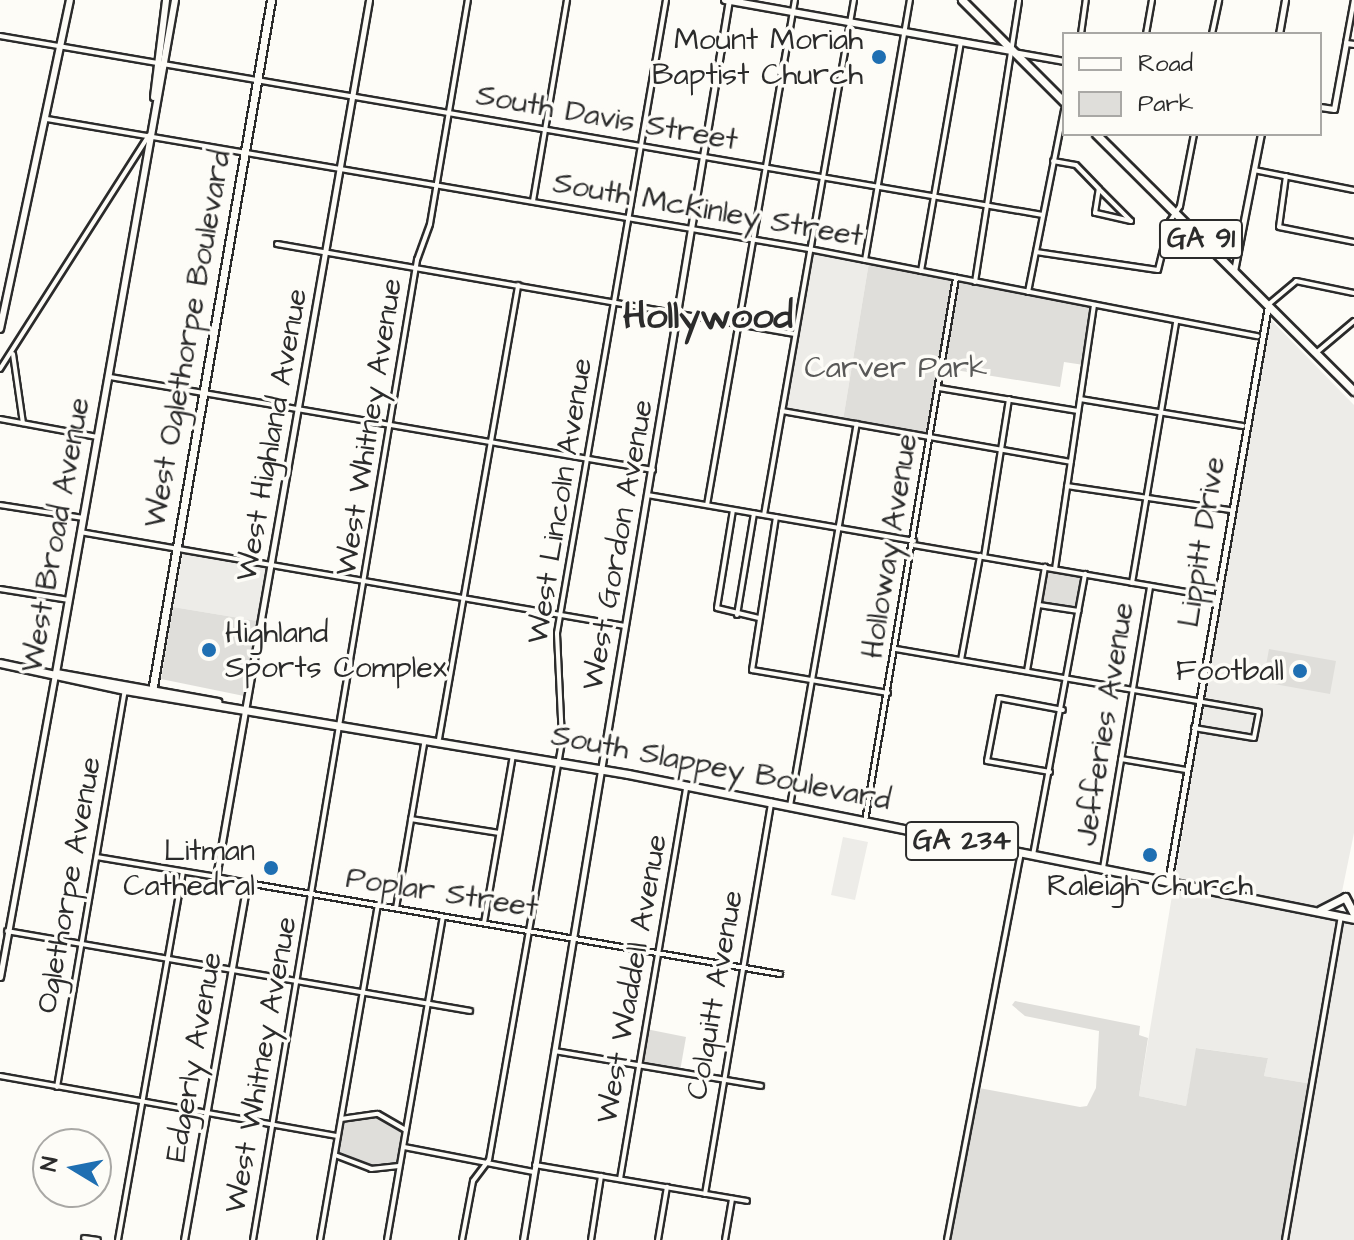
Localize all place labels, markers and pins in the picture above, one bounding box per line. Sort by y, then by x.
place label: Mount Moriah Baptist Church [652,22,863,92]
marker: Mount Moriah Baptist Church [870,48,888,66]
place label: Highland Sports Complex [225,615,447,686]
marker: Highland Sports Complex [200,641,218,659]
place label: Football [1176,653,1284,689]
marker: Football [1291,662,1309,680]
place label: Litman Cathedral [123,833,255,904]
marker: Raleigh Church [1141,846,1159,864]
marker: Litman Cathedral [262,859,280,877]
place label: Raleigh Church [1047,868,1253,904]

